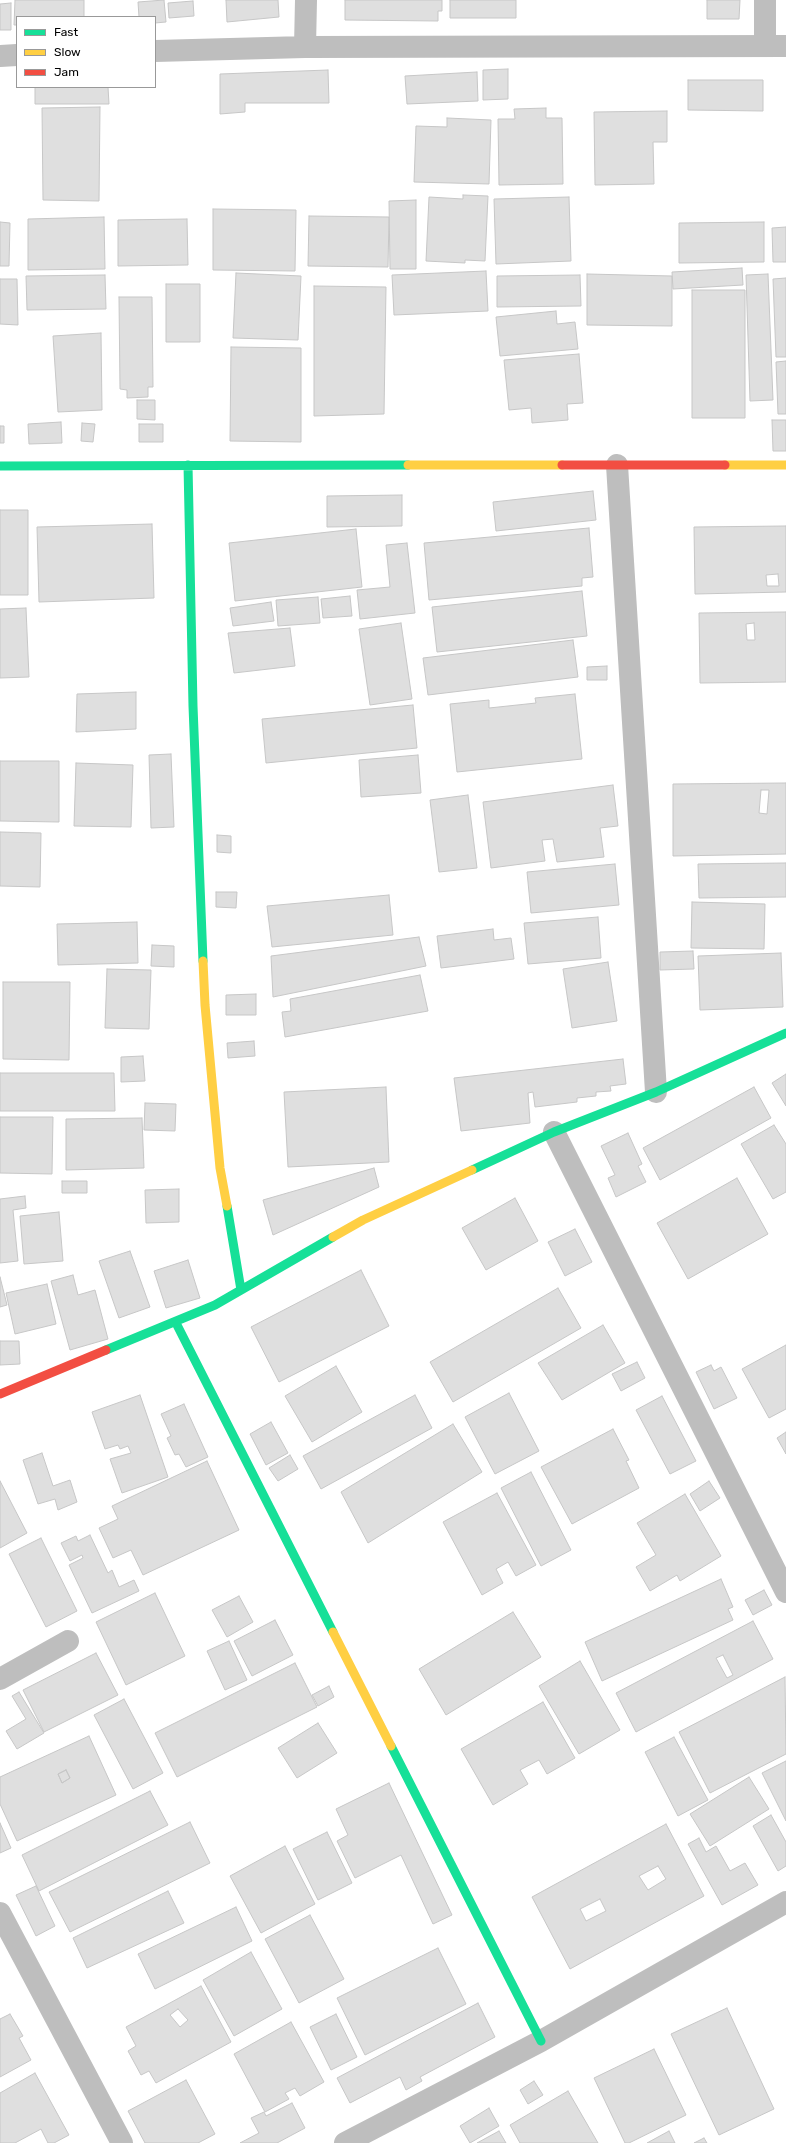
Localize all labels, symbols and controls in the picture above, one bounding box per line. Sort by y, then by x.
legend [16,16,156,88]
text: Fast [54,25,78,39]
text: Slow [54,45,81,59]
text: Jam [54,65,79,79]

